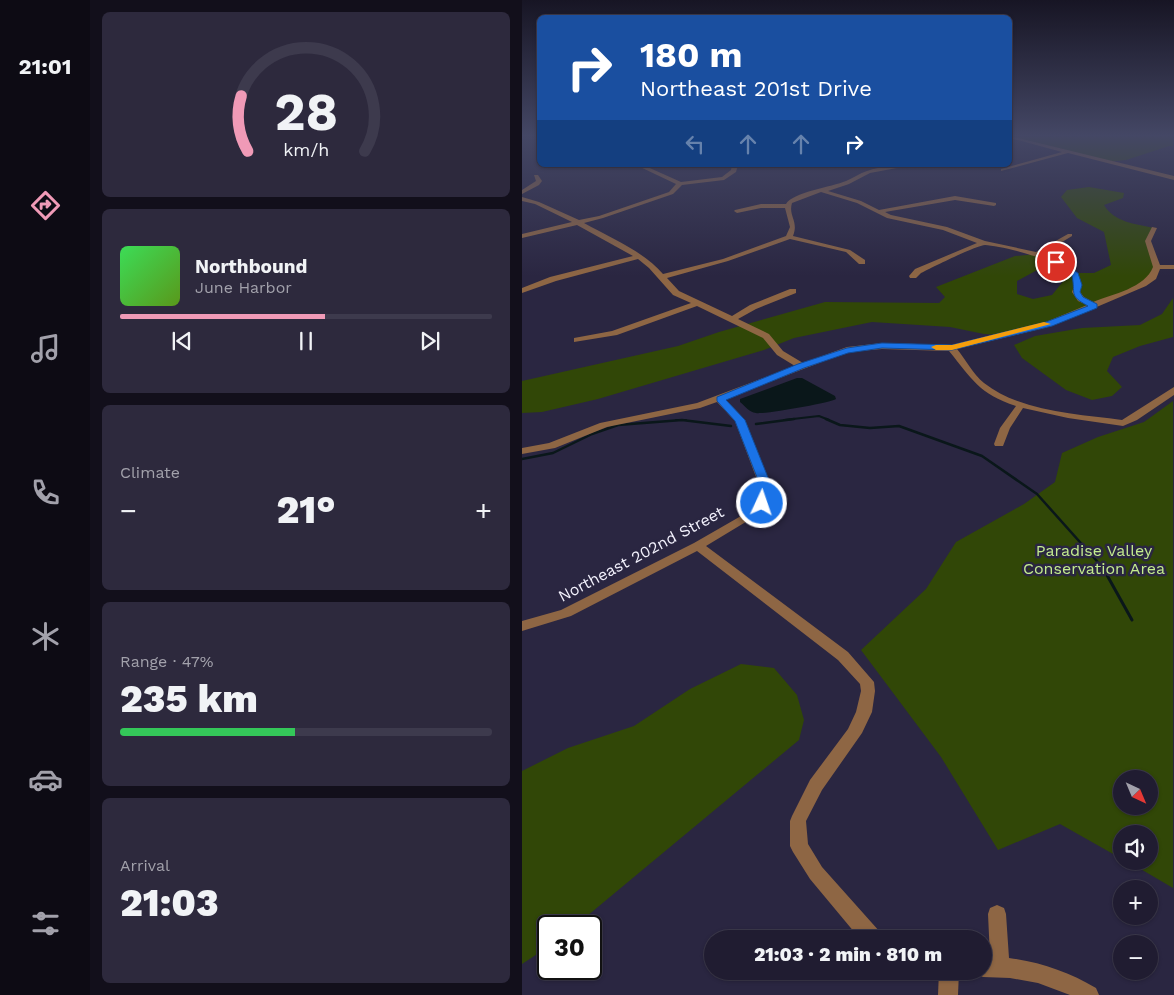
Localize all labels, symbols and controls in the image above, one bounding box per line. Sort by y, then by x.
text: 180 m [640,34,743,76]
icon: right [557,35,622,100]
text: 21:01 [19,54,71,79]
text: Northeast 201st Drive [640,76,872,101]
text: 28 [274,82,338,143]
icon: left [681,130,709,158]
icon: ahead [734,130,762,158]
icon: ahead [787,130,815,158]
icon: right [840,130,868,158]
text: km/h [283,139,329,160]
icon: directions [28,188,63,223]
pin [1035,241,1077,283]
icon: arrive [1042,248,1070,276]
text: Northbound [195,255,307,278]
text: June Harbor [195,278,292,297]
icon: previous [168,327,196,355]
icon: pause [292,327,320,355]
icon: next [416,327,444,355]
icon: music [28,331,63,366]
text: Climate [120,463,180,482]
icon: phone [28,475,63,510]
position arrow [735,476,787,528]
text: 21° [276,488,336,532]
text: − [120,494,137,527]
text: + [475,494,492,527]
street label: Northeast 202nd Street [555,502,727,606]
park label: Paradise Valley Conservation Area [1023,541,1165,578]
icon: climate [28,619,63,654]
text: Range · 47% [120,652,214,671]
text: 235 km [120,677,258,721]
icon: car [28,762,63,797]
north arrow [1113,770,1158,815]
map controls [1113,770,1158,980]
button: sound [1113,825,1158,870]
text: Arrival [120,856,170,875]
button: + [1113,880,1158,925]
text: 21:03 [120,881,219,925]
icon: filters [28,906,63,941]
speed limit sign: 30 [537,915,602,980]
button: − [1113,935,1158,980]
text: 21:03 · 2 min · 810 m [754,943,942,966]

